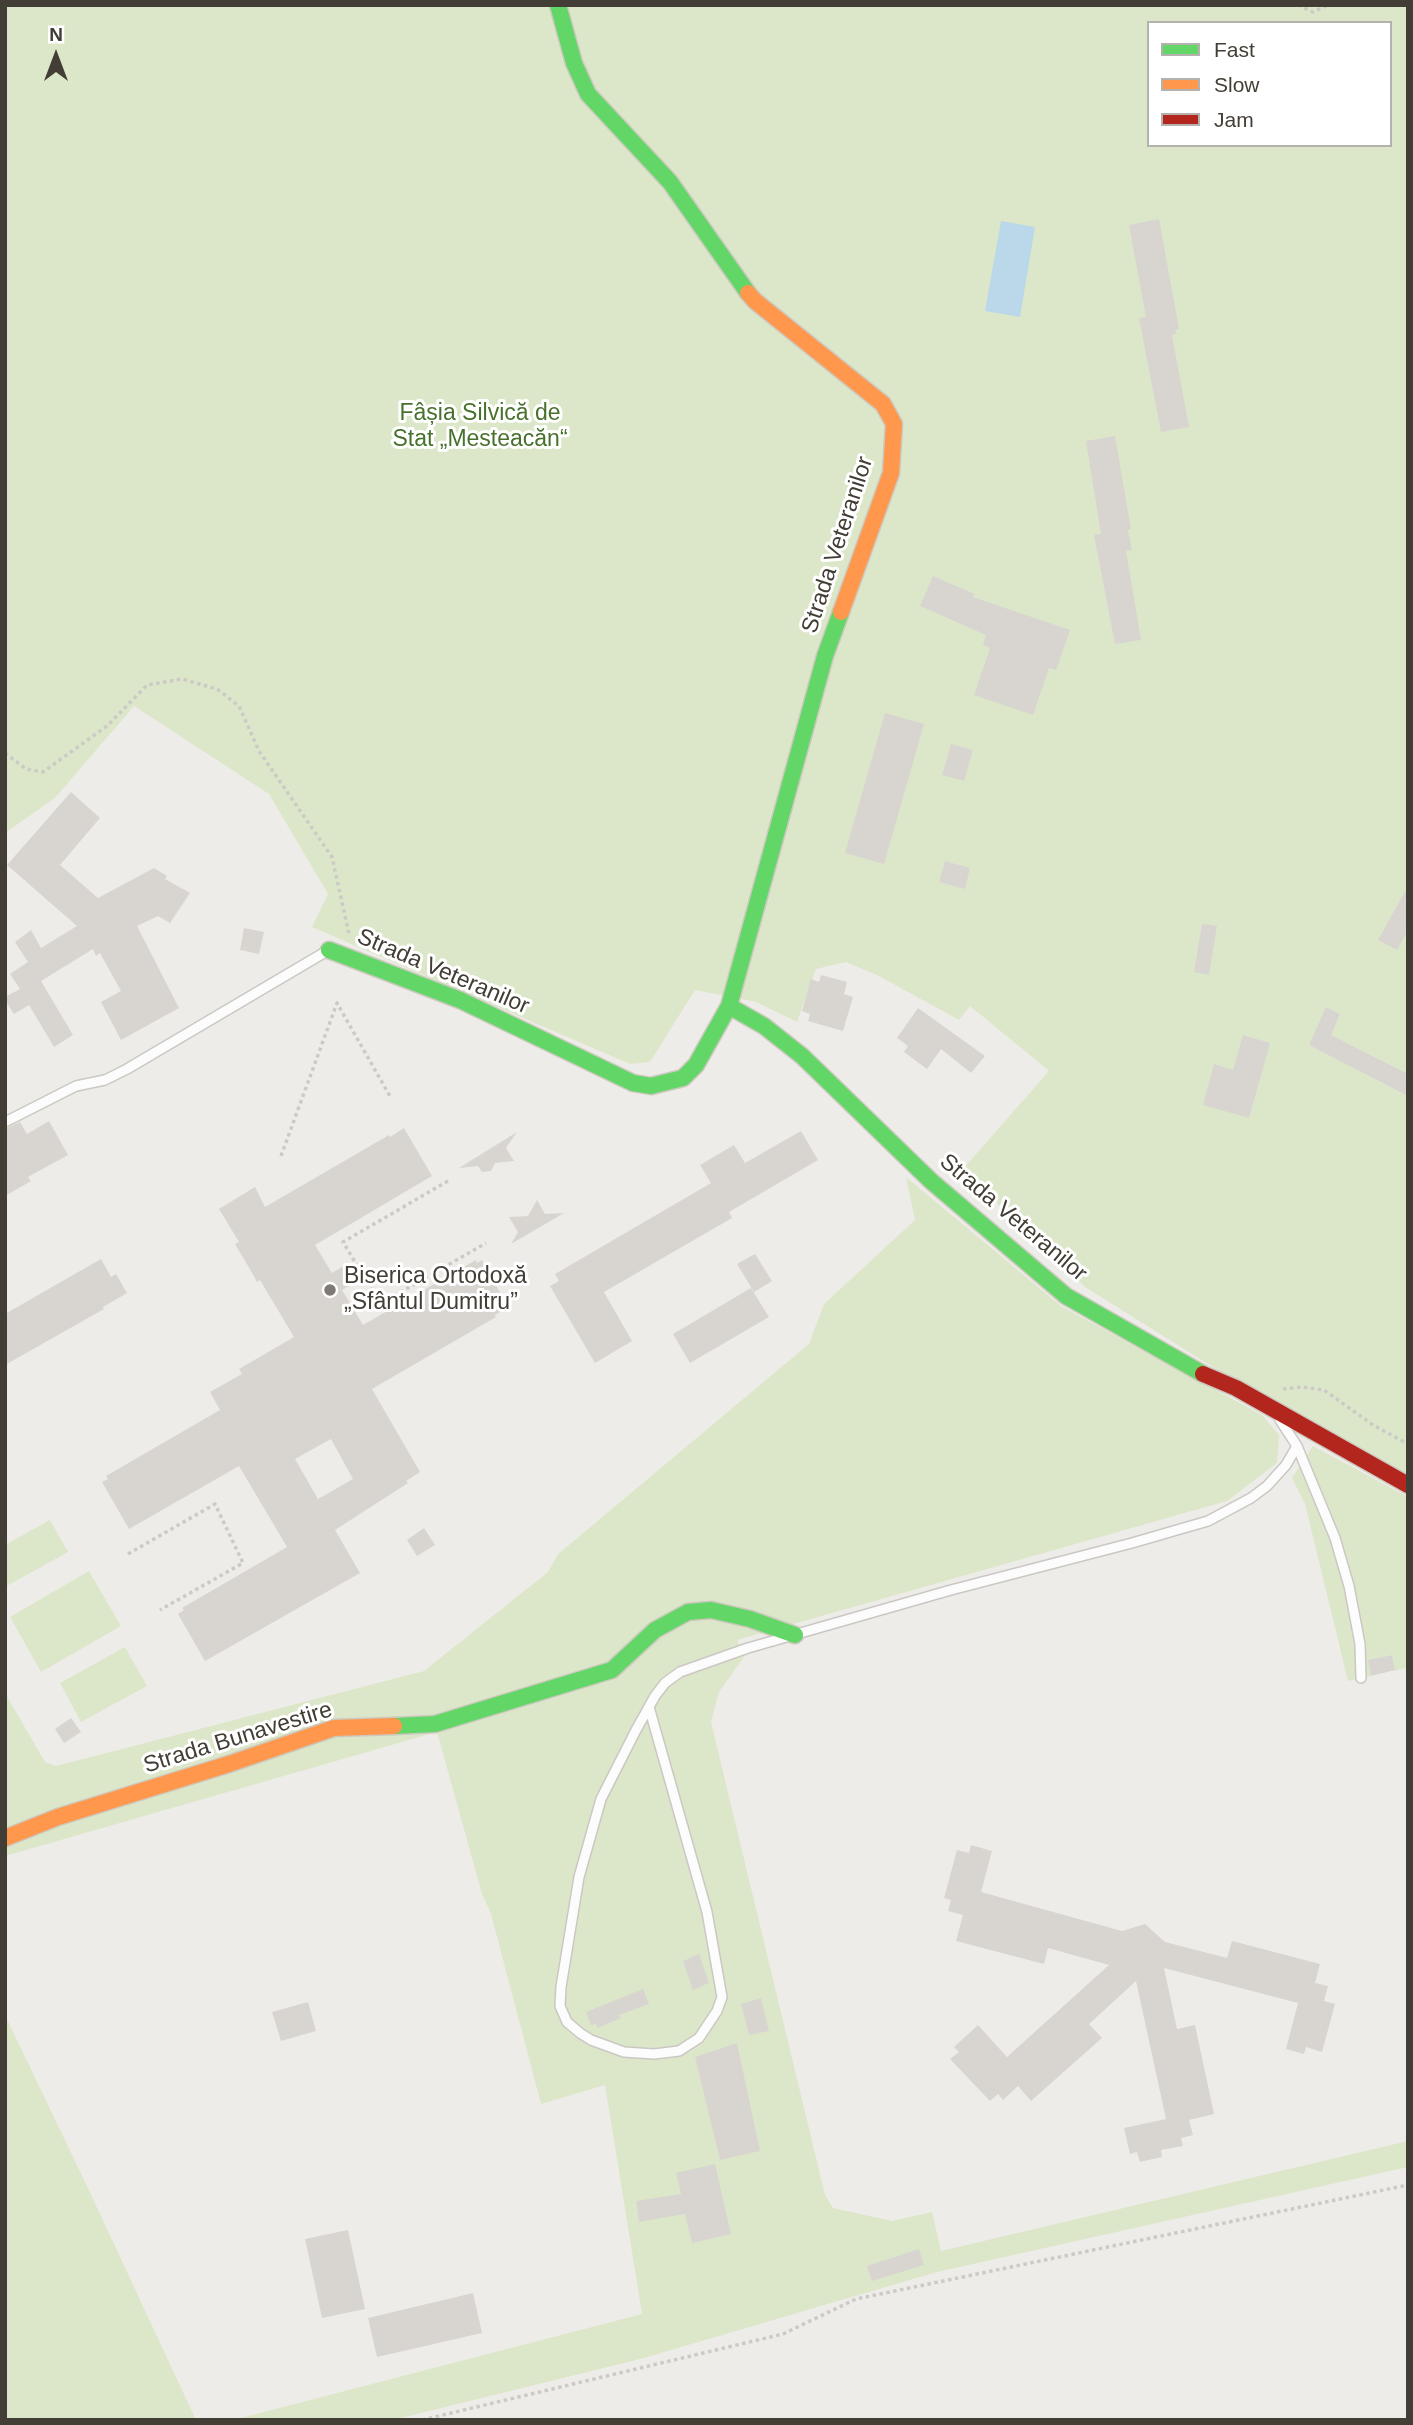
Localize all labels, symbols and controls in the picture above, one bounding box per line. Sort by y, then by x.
north arrow [21,21,91,91]
legend [1147,21,1392,147]
text: N [49,24,63,45]
text: Fast [1214,38,1255,61]
text: Slow [1214,73,1260,96]
text: Jam [1214,108,1254,131]
park label: Fâșia Silvică de Stat „Mesteacăn“ [392,400,568,454]
street label: Strada Veteranilor [796,453,880,637]
street label: Strada Veteranilor [353,923,533,1021]
street label: Strada Veteranilor [934,1148,1092,1288]
place label: Biserica Ortodoxă „Sfântul Dumitru” [344,1263,527,1317]
marker: Biserica Ortodoxă „Sfântul Dumitru” [322,1282,338,1298]
street label: Strada Bunavestire [140,1696,336,1780]

